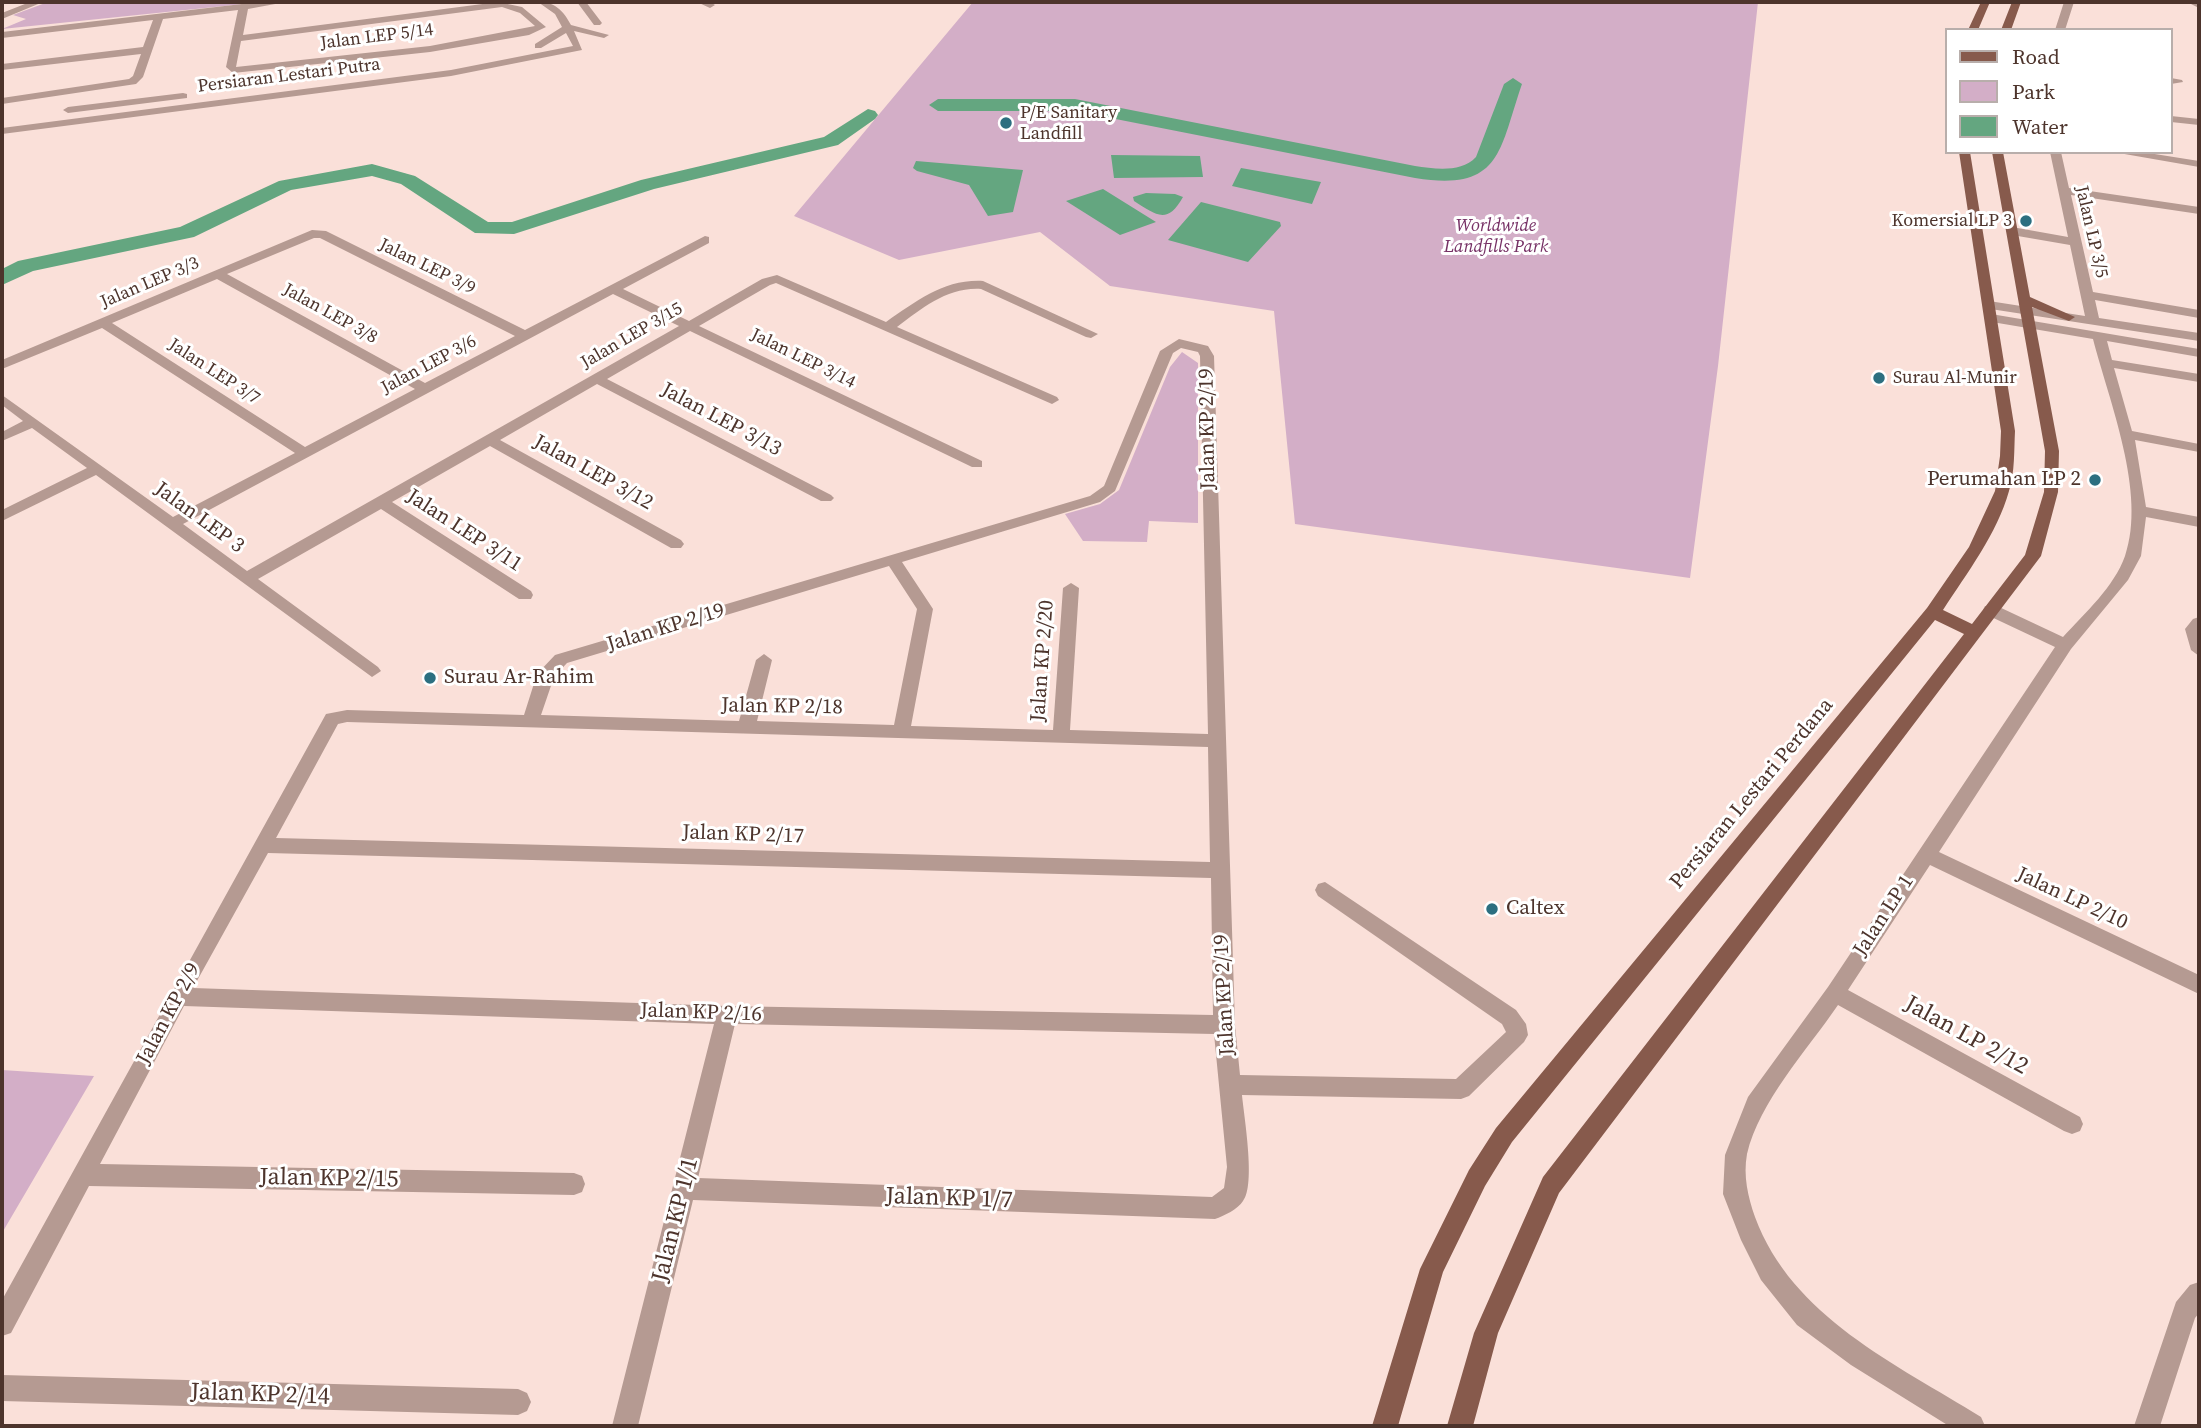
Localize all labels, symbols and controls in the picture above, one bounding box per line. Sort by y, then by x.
street label: Jalan LEP 5/14 [319,19,435,55]
legend [1946,28,2173,154]
text: Road [2012,42,2060,71]
street label: Persiaran Lestari Putra [196,54,382,98]
text: Park [2012,77,2055,106]
place label: P/E Sanitary Landfill [1020,102,1117,144]
text: Water [2012,112,2068,141]
marker: P/E Sanitary Landfill [998,115,1014,131]
street label: Jalan LP 3/5 [2070,184,2112,280]
place label: Komersial LP 3 [1892,210,2012,232]
marker: Komersial LP 3 [2018,213,2034,229]
park label: Worldwide Landfills Park [1444,215,1548,258]
street label: Jalan LEP 3/9 [375,234,479,300]
street label: Jalan LEP 3/3 [98,253,202,313]
street label: Jalan LEP 3/8 [279,279,381,349]
street label: Jalan LEP 3/15 [577,298,687,374]
street label: Jalan LEP 3/14 [747,324,859,394]
street label: Jalan LEP 3/6 [378,331,480,399]
street label: Jalan LEP 3/7 [164,334,264,410]
place label: Surau Al-Munir [1893,367,2017,389]
street label: Jalan KP 2/19 [1194,368,1222,490]
marker: Surau Al-Munir [1871,370,1887,386]
street label: Jalan LEP 3/13 [656,378,786,462]
street label: Jalan LEP 3/12 [529,430,657,516]
place label: Perumahan LP 2 [1927,467,2081,493]
marker: Perumahan LP 2 [2087,472,2103,488]
street label: Jalan LEP 3 [149,477,249,559]
street label: Jalan LEP 3/11 [401,484,527,578]
street label: Jalan KP 2/19 [604,598,728,658]
street label: Jalan KP 2/20 [1026,599,1060,723]
place label: Surau Ar-Rahim [444,665,594,691]
marker: Surau Ar-Rahim [422,670,438,686]
street label: Jalan KP 2/18 [721,693,843,721]
street label: Persiaran Lestari Perdana [1665,694,1839,894]
street label: Jalan KP 2/17 [682,820,804,850]
street label: Jalan LP 2/10 [2012,862,2132,936]
street label: Jalan LP 1 [1848,871,1920,961]
place label: Caltex [1506,896,1565,922]
marker: Caltex [1484,901,1500,917]
street label: Jalan KP 2/19 [1209,933,1241,1057]
street label: Jalan KP 2/9 [132,959,206,1069]
street label: Jalan LP 2/12 [1899,990,2033,1082]
street label: Jalan KP 2/16 [640,998,762,1028]
street label: Jalan KP 1/1 [647,1155,705,1285]
street label: Jalan KP 2/15 [259,1163,399,1195]
street label: Jalan KP 1/7 [885,1182,1013,1216]
street label: Jalan KP 2/14 [190,1378,330,1412]

